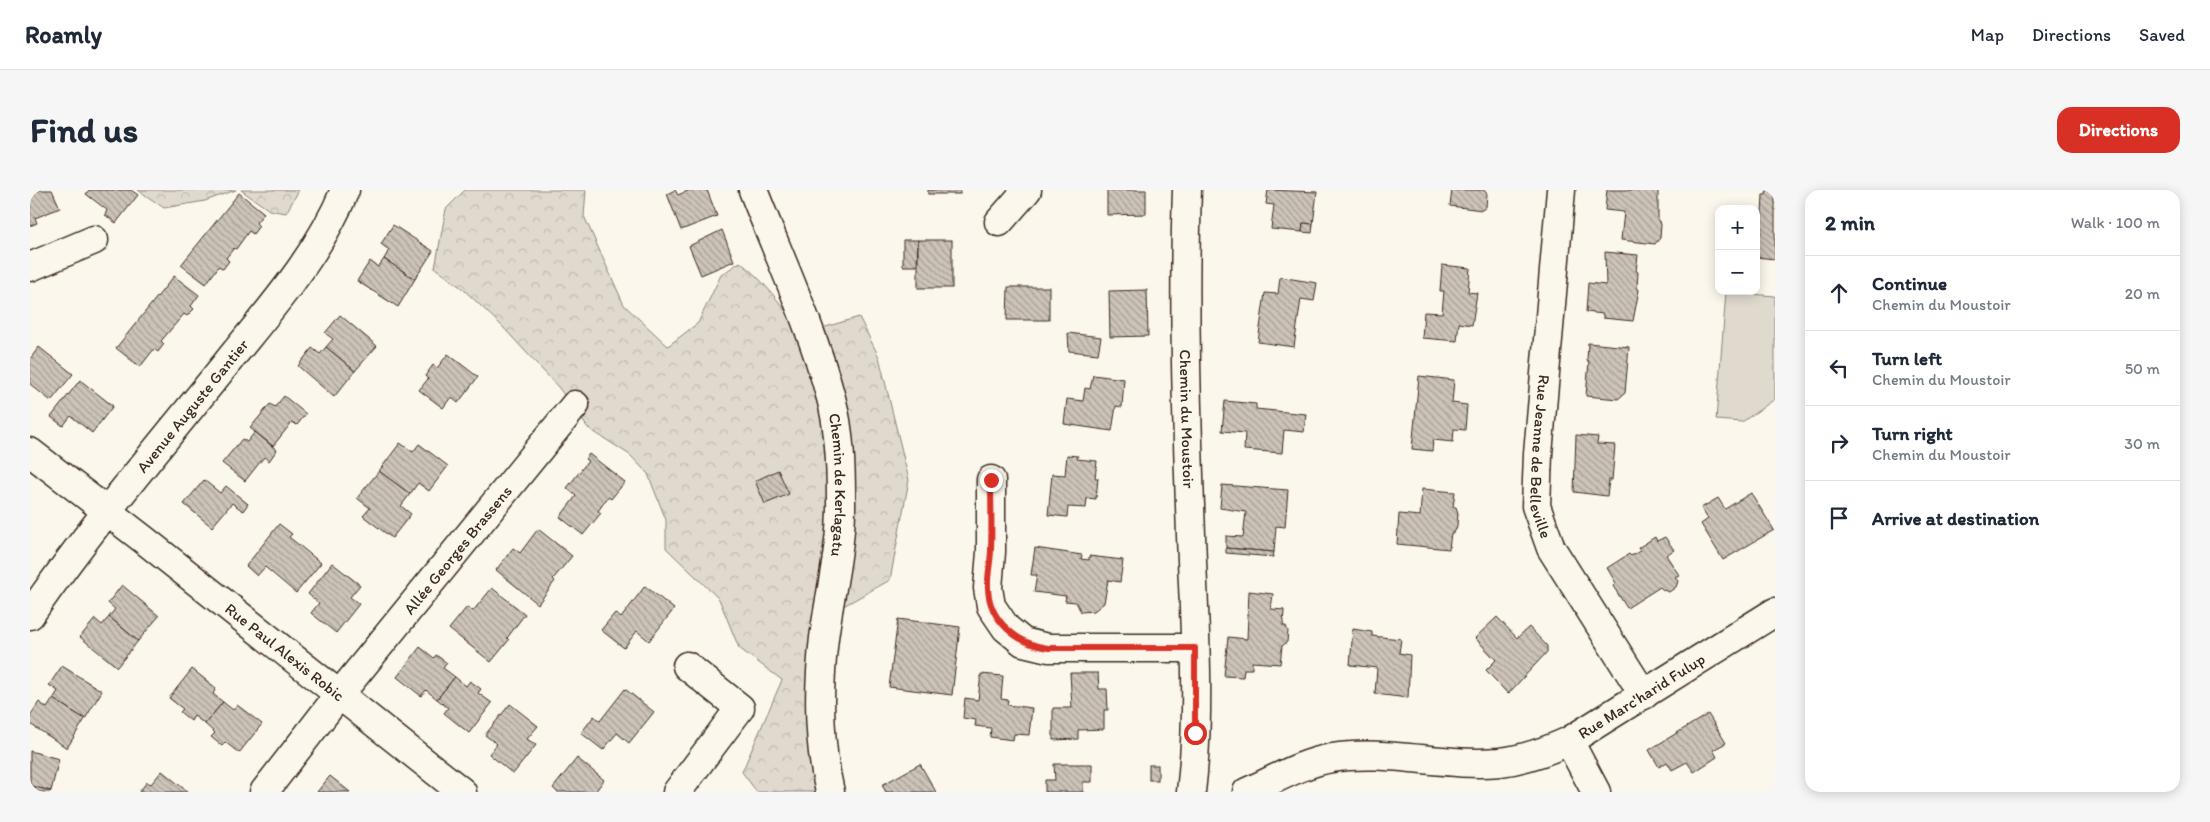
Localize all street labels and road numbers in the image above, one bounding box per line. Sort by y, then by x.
street label: Avenue Auguste Gantier [133,335,252,476]
street label: Chemin du Moustoir [1176,349,1198,489]
street label: Rue Jeanne de Belleville [1526,374,1556,541]
street label: Chemin de Kerlagatu [825,412,850,558]
street label: Allée Georges Brassens [400,482,516,618]
street label: Rue Paul Alexis Robic [221,599,348,705]
street label: Rue Marc'harid Fulup [1575,649,1709,743]

